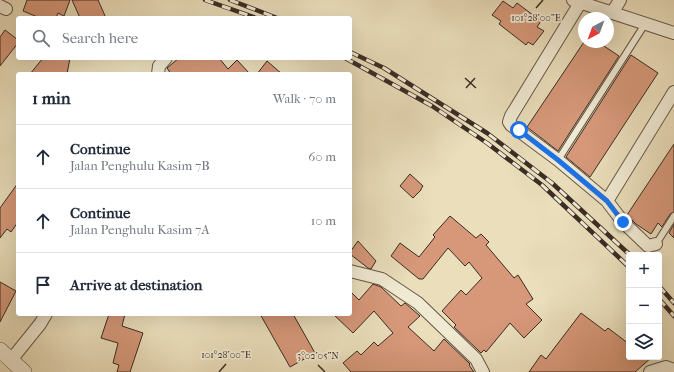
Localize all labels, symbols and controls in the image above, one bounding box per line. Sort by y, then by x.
text: 101°28'00"E [511,12,561,24]
north arrow [578,12,614,48]
search box [16,16,352,60]
icon: search [30,27,52,49]
text: Search here [62,29,138,47]
text: 1 min [32,88,71,108]
text: Walk · 70 m [273,91,336,106]
route start [510,121,528,139]
text: Continue [70,140,130,158]
icon: ahead [32,146,54,168]
text: 60 m [308,149,336,164]
text: Jalan Penghulu Kasim 7B [70,158,210,173]
text: Continue [70,204,130,222]
icon: ahead [32,210,54,232]
text: 10 m [311,213,336,228]
route end [614,213,632,231]
text: Jalan Penghulu Kasim 7A [70,222,210,237]
map controls [626,252,662,360]
button: + [626,252,662,288]
icon: arrive [32,274,54,296]
text: Arrive at destination [70,276,202,294]
button: − [626,288,662,324]
button: layers [626,324,662,360]
text: 101°28'00"E [201,349,251,361]
text: 3°02'05"N [297,350,339,362]

